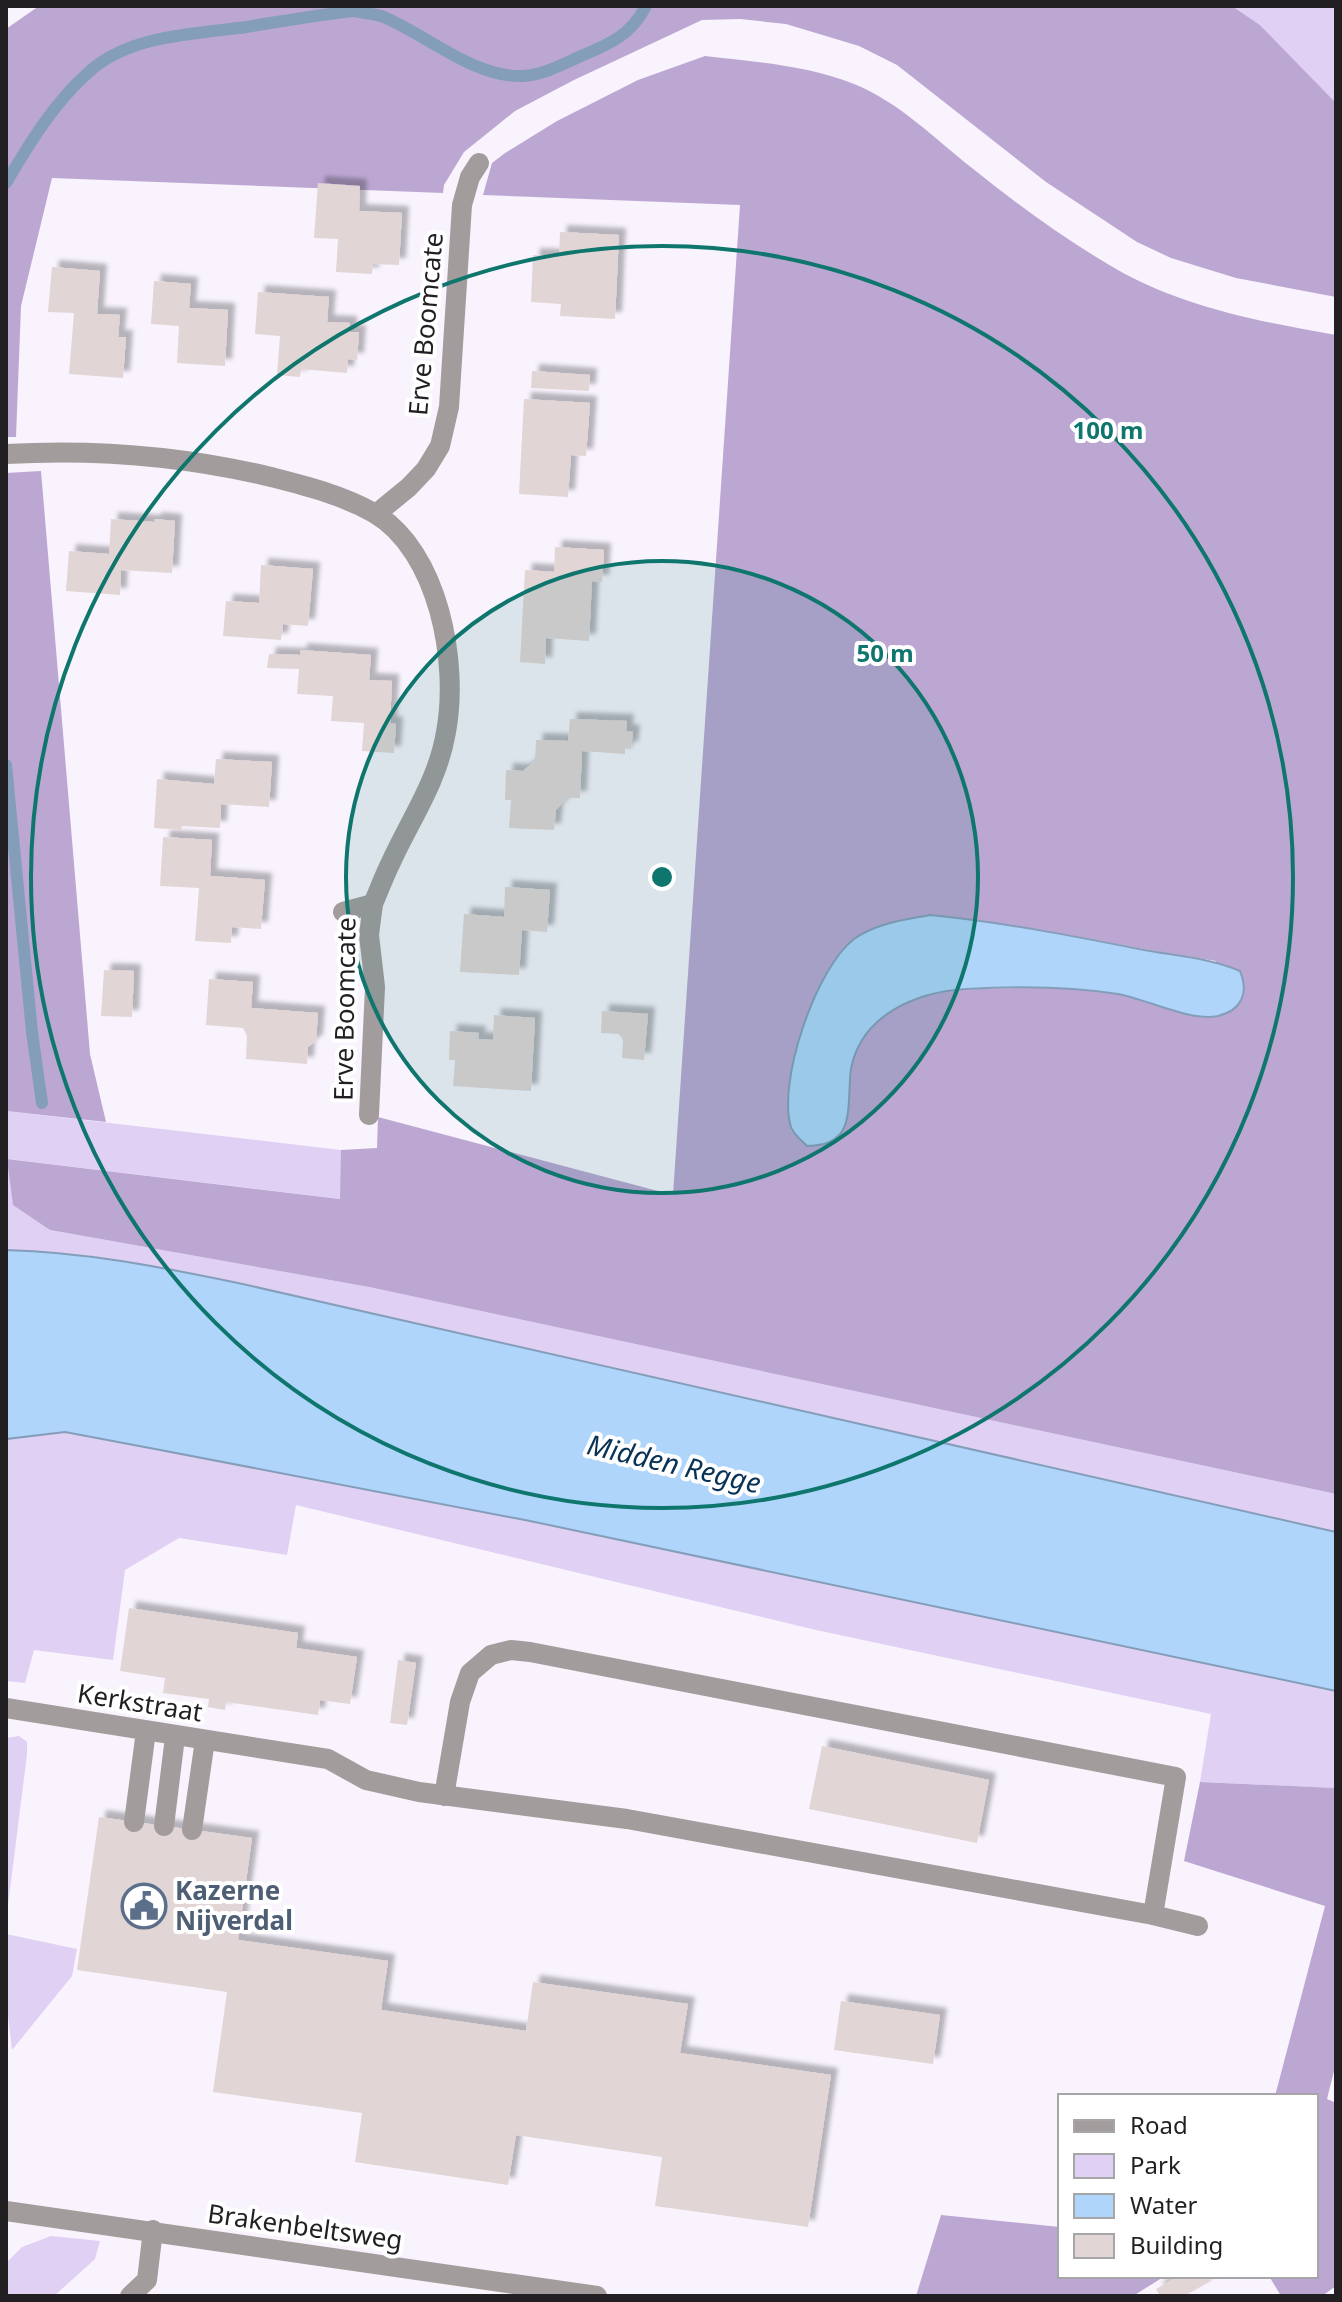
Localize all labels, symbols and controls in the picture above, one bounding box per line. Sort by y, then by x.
street label: Erve Boomcate [399,231,451,417]
text: 100 m [1073,413,1143,446]
text: 50 m [856,636,914,669]
centre of rings [648,863,676,891]
street label: Erve Boomcate [324,917,364,1101]
water label: Midden Regge [584,1425,765,1501]
street label: Kerkstraat [75,1674,205,1730]
place label: Kazerne Nijverdal [175,1872,293,1938]
public building icon: Kazerne Nijverdal [120,1882,168,1930]
legend [1058,2094,1318,2278]
text: Road [1130,2108,1188,2141]
text: Park [1130,2148,1181,2181]
text: Water [1130,2188,1198,2221]
street label: Brakenbeltsweg [205,2195,405,2258]
text: Building [1130,2228,1223,2261]

